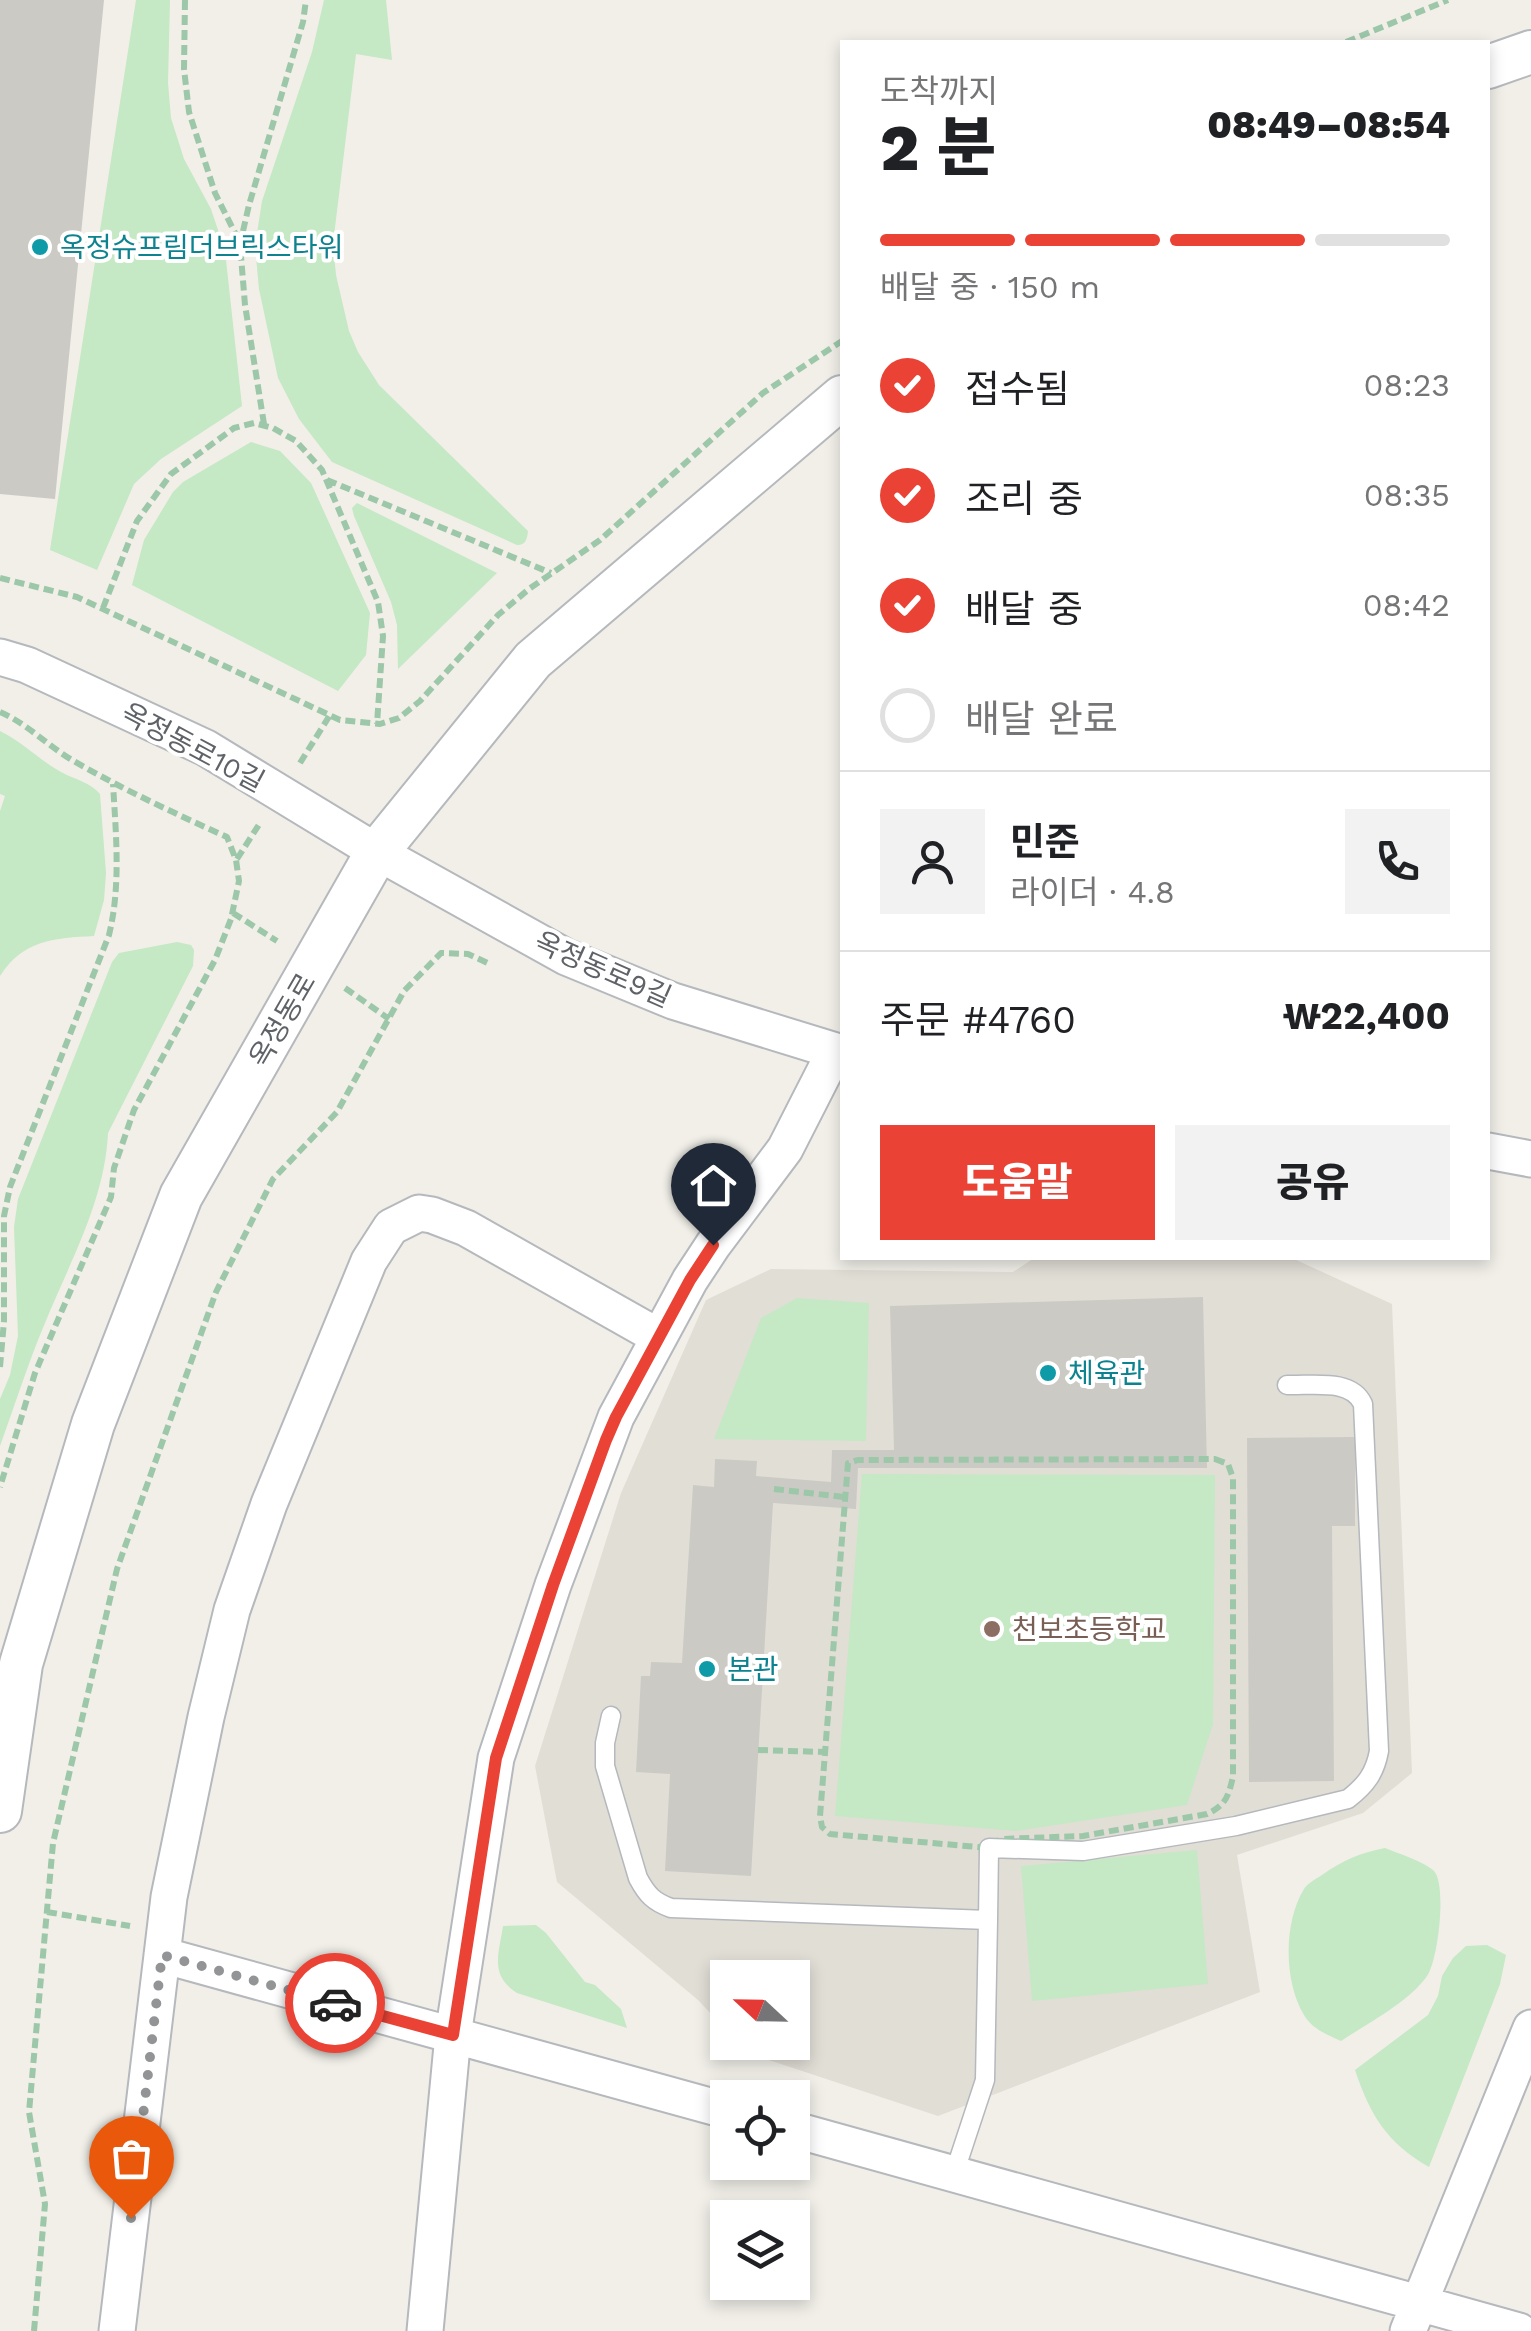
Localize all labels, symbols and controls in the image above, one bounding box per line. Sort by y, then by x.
text: 도착까지 [880,72,998,110]
text: 08:49–08:54 [1207,103,1450,147]
text: 2 분 [880,110,996,186]
place label: 옥정슈프림더브릭스타워 [60,231,343,264]
marker: 옥정슈프림더브릭스타워 [29,236,51,258]
text: 배달 중 · 150 m [880,268,1100,306]
icon: check [880,358,935,413]
text: 08:23 [1364,366,1450,404]
text: 접수됨 [965,367,1070,411]
icon: check [880,468,935,523]
text: 08:35 [1364,476,1450,514]
text: 조리 중 [965,477,1083,521]
icon: check [880,578,935,633]
text: 08:42 [1363,586,1450,624]
text: 배달 중 [965,587,1083,631]
street label: 옥정동로10길 [116,696,270,799]
text: 배달 완료 [965,697,1118,741]
button: person [880,809,985,914]
button: phone [1345,809,1450,914]
text: 민준 [1010,820,1080,864]
text: 라이더 · 4.8 [1010,873,1175,911]
street label: 옥정동로9길 [529,925,676,1014]
street label: 옥정동로 [242,967,322,1073]
text: ₩22,400 [1282,994,1450,1038]
text: 주문 #4760 [880,998,1076,1042]
button: 도움말 [880,1125,1155,1240]
button: 공유 [1175,1125,1450,1240]
pin [671,1143,756,1246]
icon: home [686,1158,741,1213]
place label: 체육관 [1068,1357,1145,1390]
marker: 체육관 [1037,1362,1059,1384]
place label: 천보초등학교 [1012,1613,1167,1646]
marker: 천보초등학교 [981,1618,1003,1640]
place label: 본관 [727,1653,779,1686]
marker: 본관 [696,1658,718,1680]
courier [285,1953,385,2053]
north arrow [710,1960,810,2060]
map controls [710,1960,810,2300]
icon: car [308,1976,363,2031]
button: locate [710,2080,810,2180]
pin [89,2116,174,2219]
icon: bag [104,2131,159,2186]
button: layers [710,2200,810,2300]

